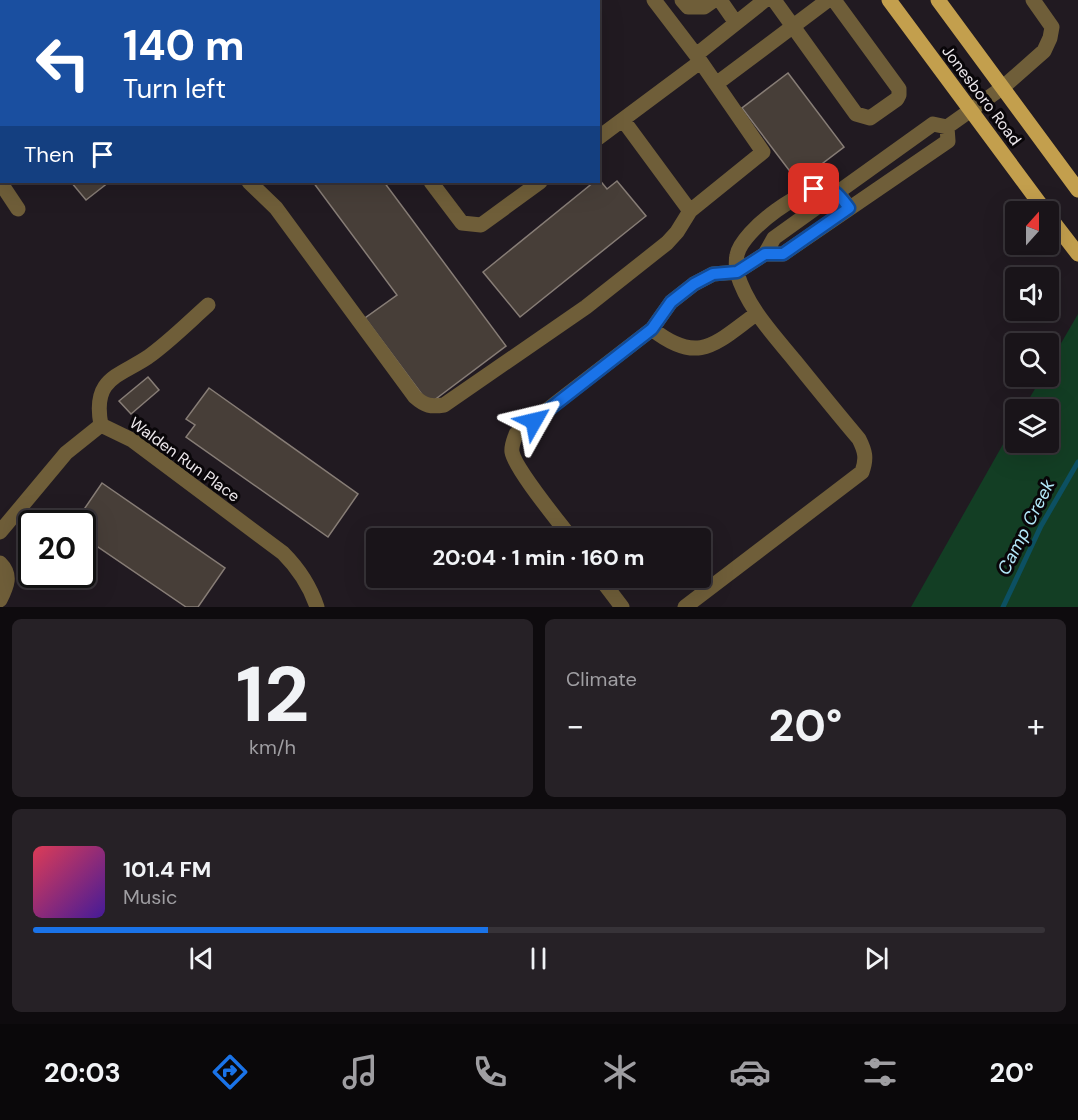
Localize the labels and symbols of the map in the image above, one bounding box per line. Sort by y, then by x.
street label: Jonesboro Road [937,41,1026,150]
pin [788,163,839,214]
north arrow [1005,201,1059,255]
position arrow [502,389,566,453]
street label: Walden Run Place [125,412,244,507]
water label: Camp Creek [992,474,1061,579]
speed limit sign: 20 [18,510,96,588]

